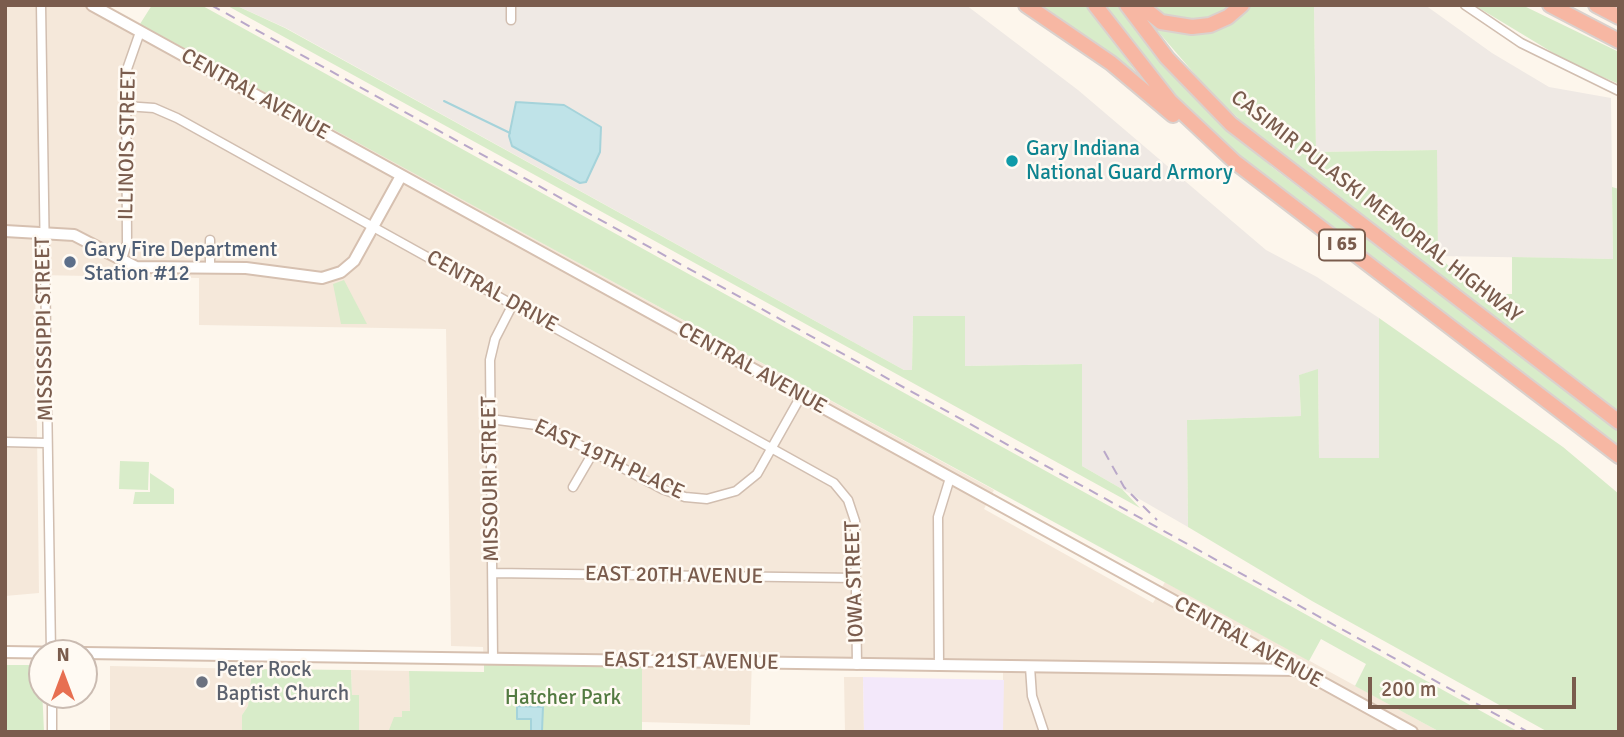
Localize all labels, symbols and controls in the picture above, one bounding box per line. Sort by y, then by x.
street label: CENTRAL AVENUE [176,44,334,146]
street label: ILLINOIS STREET [114,68,142,220]
street label: CASIMIR PULASKI MEMORIAL HIGHWAY [1225,86,1527,328]
place label: Gary Indiana National Guard Armory [1026,136,1233,186]
marker: Gary Indiana National Guard Armory [1004,153,1020,169]
road number: I 65 [1319,230,1365,260]
street label: MISSISSIPPI STREET [31,236,59,422]
place label: Gary Fire Department Station #12 [84,237,277,287]
street label: CENTRAL DRIVE [422,246,562,338]
marker: Gary Fire Department Station #12 [62,254,78,270]
street label: CENTRAL AVENUE [673,318,831,420]
street label: MISSOURI STREET [477,396,505,562]
street label: EAST 19TH PLACE [530,414,688,506]
street label: IOWA STREET [840,520,870,644]
street label: EAST 20TH AVENUE [585,562,763,590]
street label: CENTRAL AVENUE [1169,592,1327,694]
north arrow [28,639,98,709]
text: N [56,643,70,667]
street label: EAST 21ST AVENUE [603,648,779,676]
place label: Peter Rock Baptist Church [216,657,349,707]
scale bar [1372,664,1580,708]
marker: Peter Rock Baptist Church [194,674,210,690]
text: 200 m [1381,676,1436,702]
park label: Hatcher Park [505,685,621,711]

